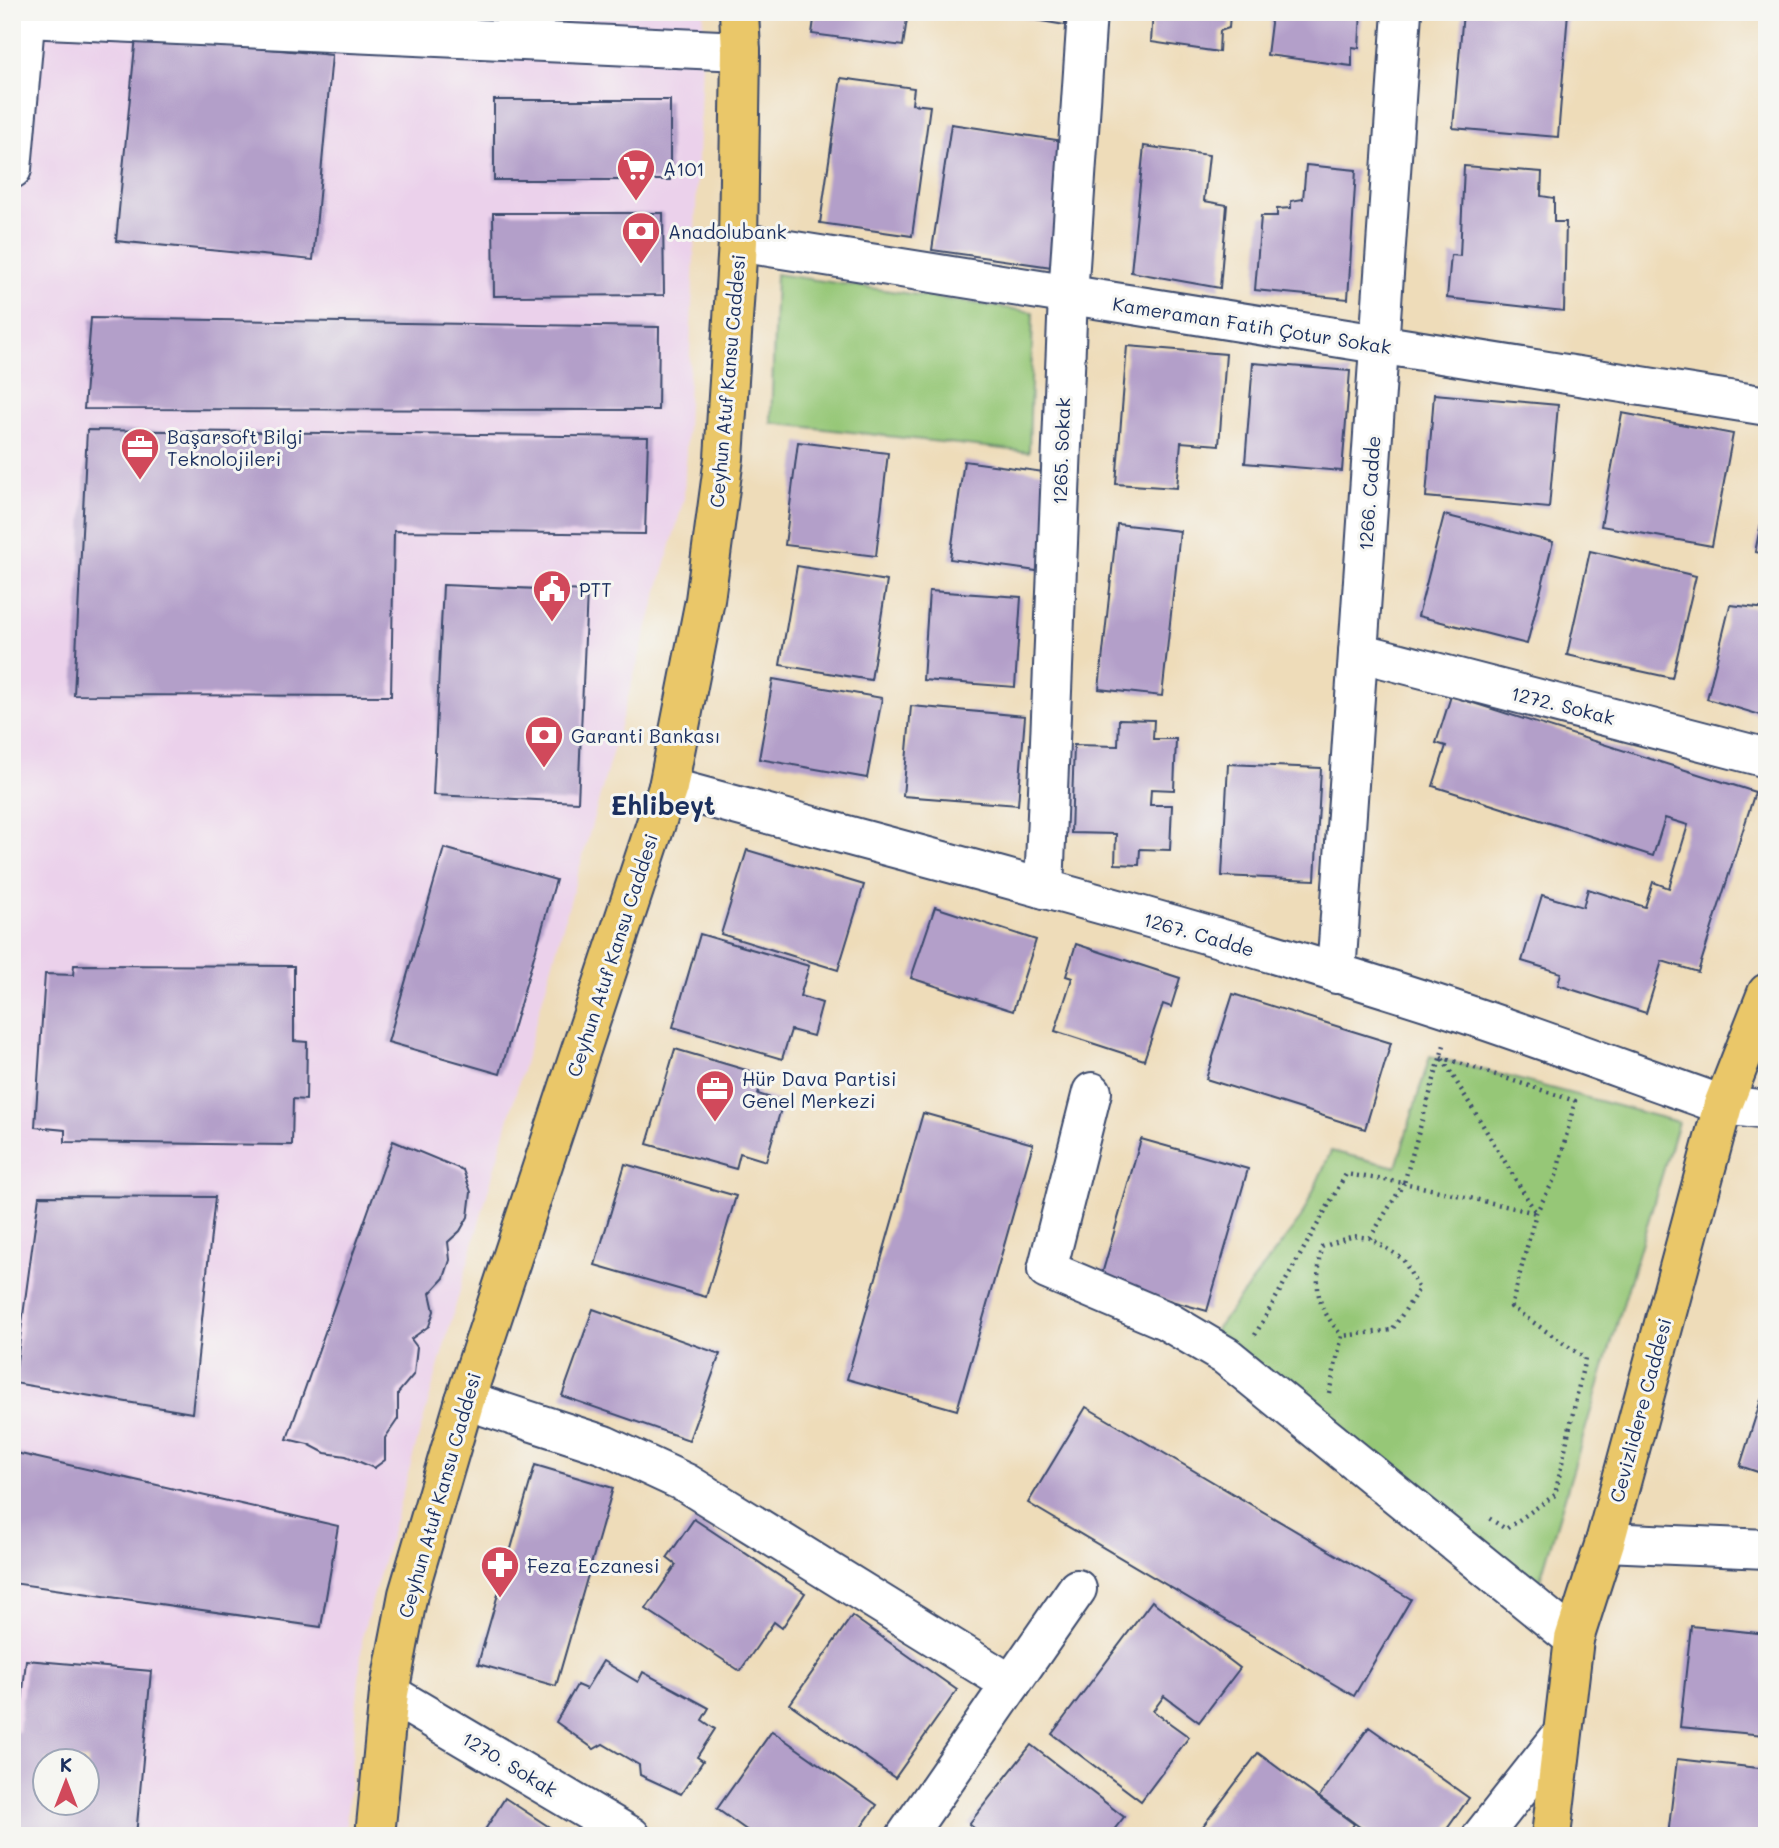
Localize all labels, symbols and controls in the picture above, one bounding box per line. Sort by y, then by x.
supermarket icon: A101 [615,147,657,202]
place label: A101 [663,156,705,181]
bank icon: Anadolubank [620,210,662,265]
place label: Anadolubank [668,219,787,244]
street label: Ceyhun Atuf Kansu Caddesi [703,253,751,509]
street label: Kameraman Fatih Çotur Sokak [1111,291,1393,359]
street label: 1265. Sokak [1047,397,1075,505]
place label: Başarsoft Bilgi Teknolojileri [167,424,303,471]
office icon: Başarsoft Bilgi Teknolojileri [119,426,161,481]
street label: 1266. Cadde [1353,435,1385,551]
public building icon: PTT [531,568,573,623]
place label: PTT [579,577,612,602]
street label: 1272. Sokak [1509,680,1617,730]
bank icon: Garanti Bankası [523,714,565,769]
place label: Garanti Bankası [571,723,720,748]
district label: Ehlibeyt [610,788,716,822]
street label: Ceyhun Atuf Kansu Caddesi [561,830,663,1080]
street label: 1267. Cadde [1141,906,1257,962]
place label: Hür Dava Partisi Genel Merkezi [742,1066,897,1113]
office icon: Hür Dava Partisi Genel Merkezi [694,1068,736,1123]
street label: Cevizlidere Caddesi [1603,1315,1677,1505]
street label: Ceyhun Atuf Kansu Caddesi [392,1369,486,1621]
pharmacy icon: Feza Eczanesi [479,1544,521,1599]
place label: Feza Eczanesi [527,1553,660,1578]
street label: 1270. Sokak [458,1726,562,1802]
north arrow [32,1746,102,1816]
text: K [60,1752,72,1777]

